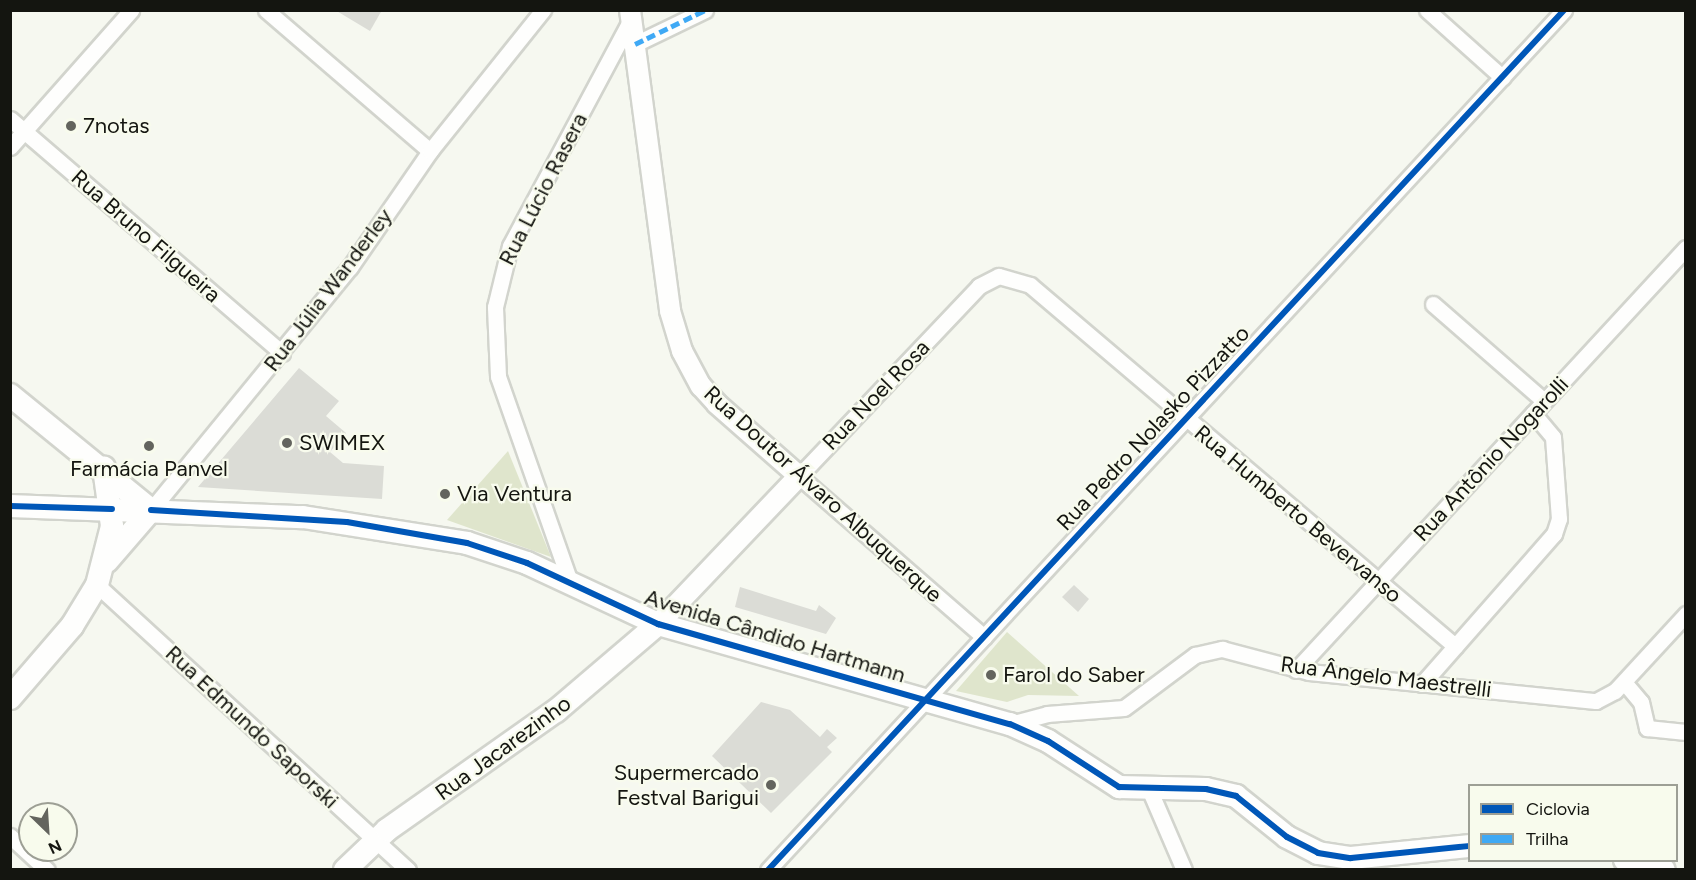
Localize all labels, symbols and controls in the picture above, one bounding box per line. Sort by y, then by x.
street label: Rua Lúcio Rasera [493,108,593,270]
place label: 7notas [83,113,150,139]
marker: 7notas [64,119,78,133]
street label: Rua Bruno Filgueira [66,164,226,308]
street label: Rua Júlia Wanderley [258,203,398,377]
street label: Rua Pedro Nolasko Pizzatto [1051,320,1255,536]
street label: Rua Noel Rosa [817,334,935,456]
street label: Rua Antônio Nogarolli [1408,371,1574,547]
street label: Rua Doutor Álvaro Albuquerque [699,380,947,608]
street label: Rua Humberto Bevervanso [1189,420,1407,608]
place label: SWIMEX [299,430,385,456]
marker: SWIMEX [280,436,294,450]
marker: Farmácia Panvel [142,439,156,453]
place label: Farmácia Panvel [70,456,228,482]
place label: Via Ventura [457,481,572,507]
marker: Via Ventura [438,487,452,501]
street label: Avenida Cândido Hartmann [641,584,909,688]
street label: Rua Edmundo Saporski [160,640,344,814]
street label: Rua Ângelo Maestrelli [1279,651,1493,703]
place label: Farol do Saber [1003,662,1145,688]
marker: Farol do Saber [984,668,998,682]
street label: Rua Jacarezinho [430,690,576,806]
place label: Supermercado Festval Barigui [614,759,759,810]
marker: Supermercado Festval Barigui [764,778,778,792]
legend [1468,784,1678,862]
text: Ciclovia [1526,798,1590,820]
north arrow [18,802,78,862]
text: Trilha [1526,828,1569,850]
text: N [45,836,65,858]

